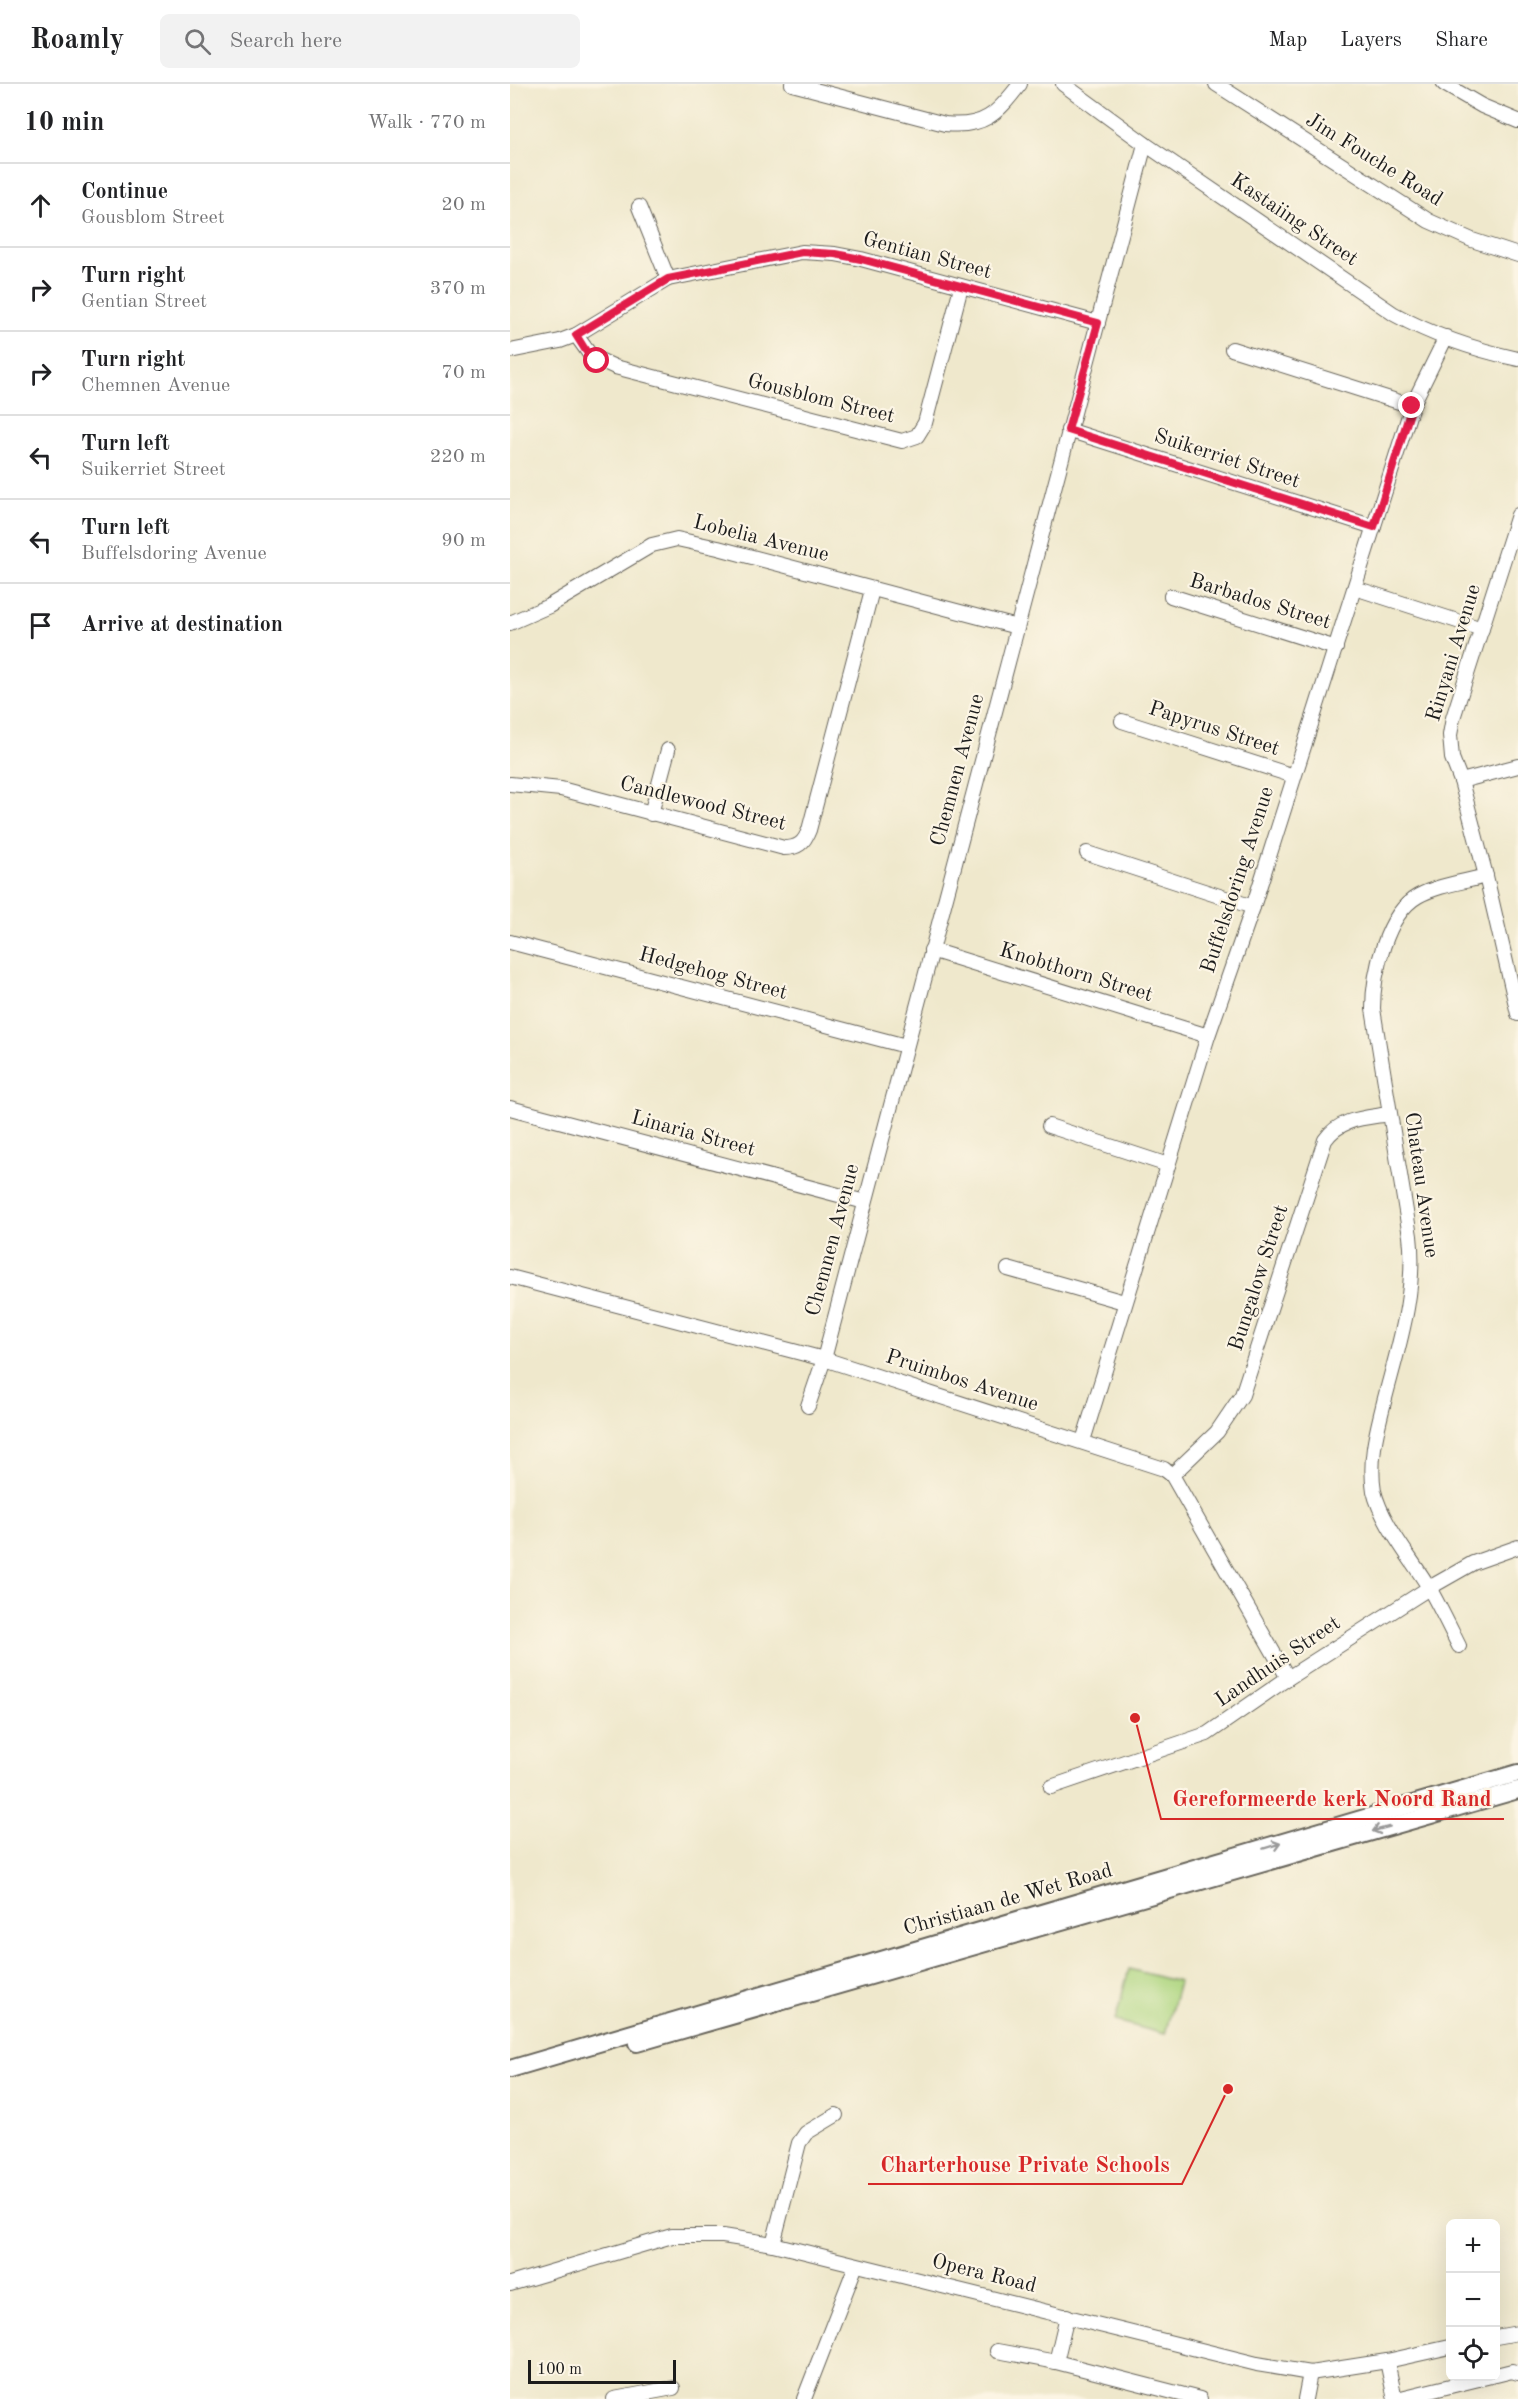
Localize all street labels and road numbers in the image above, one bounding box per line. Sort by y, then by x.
street label: Jim Fouche Road [1302,110,1446,210]
street label: Kastaiing Street [1227,170,1361,270]
street label: Gentian Street [860,229,994,283]
street label: Gousblom Street [745,371,897,427]
street label: Suikerriet Street [1152,426,1302,492]
street label: Lobelia Avenue [691,512,831,566]
street label: Barbados Street [1187,571,1333,633]
street label: Rinyani Avenue [1423,582,1485,724]
street label: Chemnen Avenue [928,692,988,848]
street label: Papyrus Street [1146,698,1282,760]
street label: Candlewood Street [618,773,788,835]
street label: Buffelsdoring Avenue [1198,784,1278,976]
street label: Knobthorn Street [997,940,1155,1006]
street label: Hedgehog Street [636,944,790,1004]
street label: Linaria Street [629,1107,757,1161]
street label: Chateau Avenue [1400,1111,1442,1259]
street label: Chemnen Avenue [803,1162,863,1318]
street label: Bungalow Street [1225,1202,1293,1354]
street label: Pruimbos Avenue [883,1346,1041,1416]
street label: Landhuis Street [1212,1613,1344,1711]
street label: Christiaan de Wet Road [901,1860,1115,1940]
street label: Opera Road [930,2251,1038,2297]

